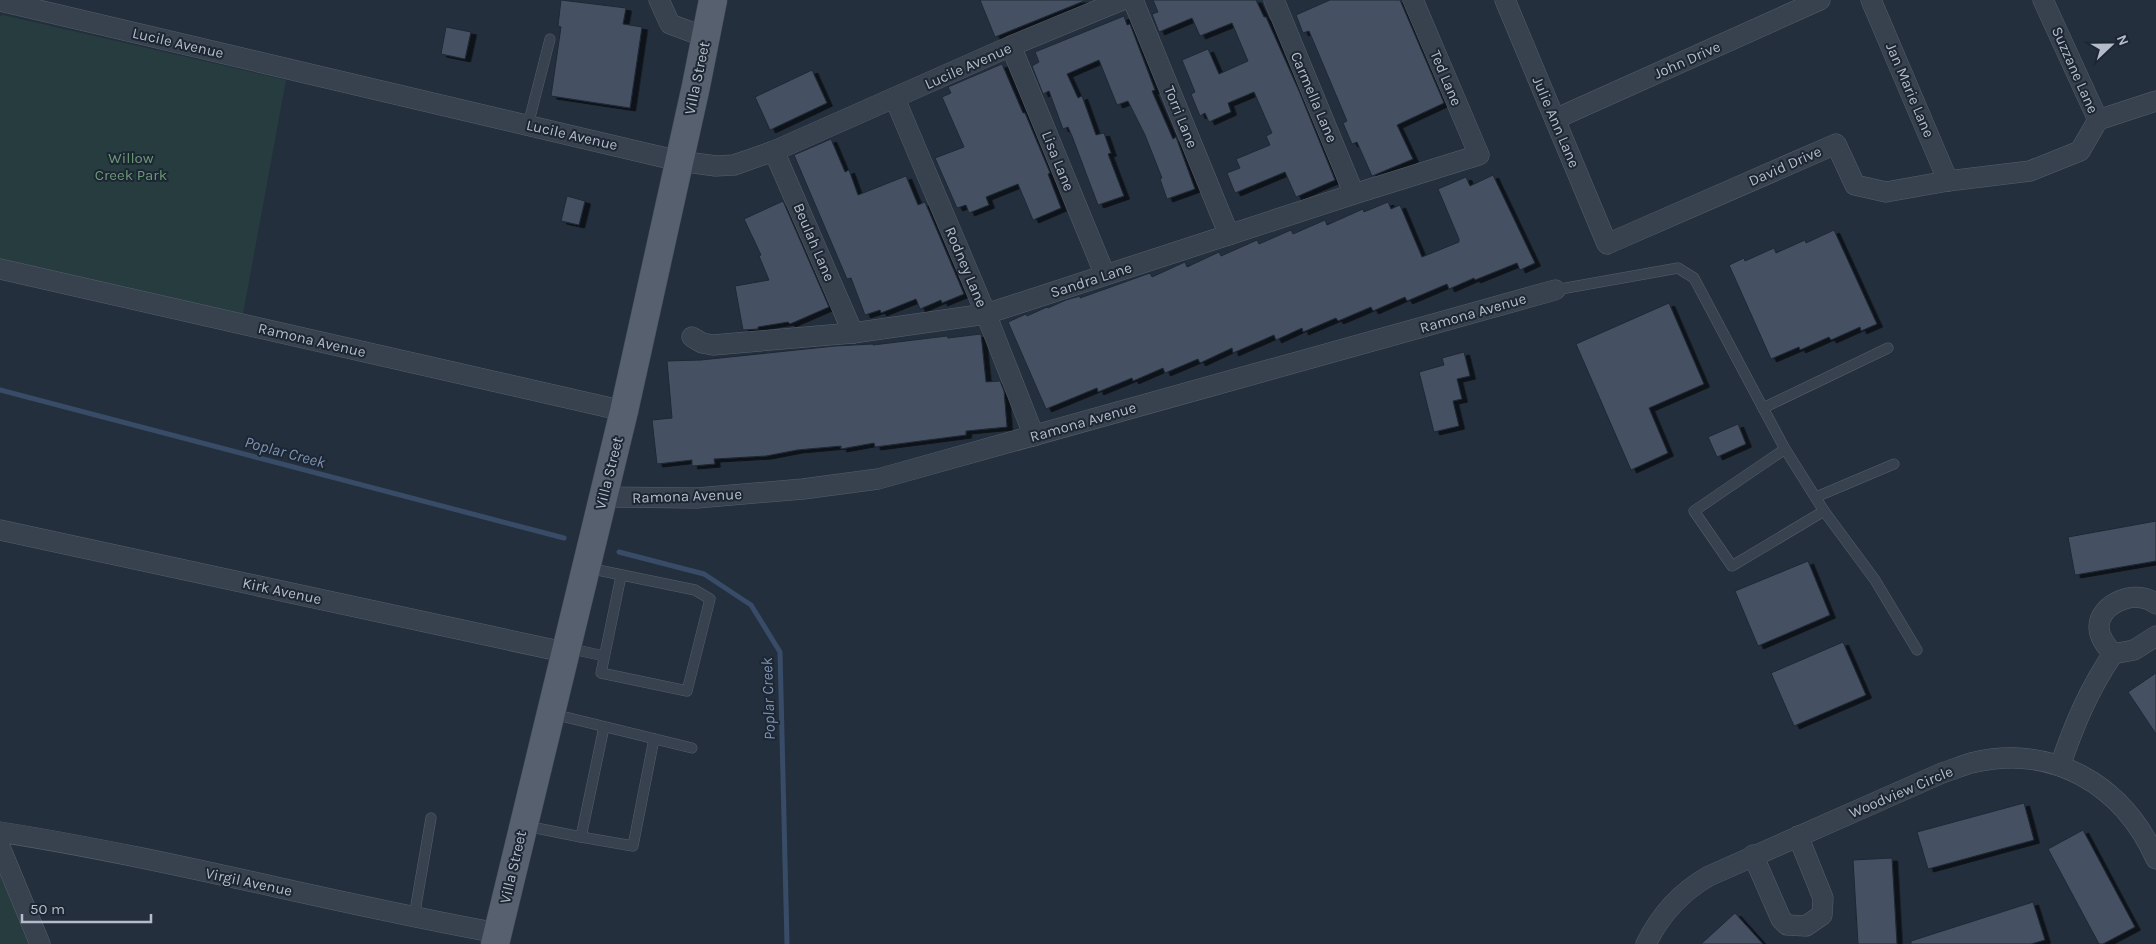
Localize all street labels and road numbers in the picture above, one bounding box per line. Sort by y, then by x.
street label: Lucile Avenue [131,24,225,62]
street label: Suzzane Lane [2048,24,2102,116]
street label: John Drive [1651,37,1723,83]
street label: Villa Street [680,39,714,116]
street label: Lucile Avenue [922,39,1014,93]
street label: Jan Marie Lane [1882,40,1938,140]
street label: Ted Lane [1426,48,1466,108]
street label: Carmella Lane [1287,49,1341,145]
street label: Julie Ann Lane [1529,74,1583,170]
street label: Torri Lane [1160,83,1202,151]
street label: Lucile Avenue [525,116,619,154]
street label: Lisa Lane [1038,128,1078,194]
street label: David Drive [1746,142,1824,190]
street label: Beulah Lane [789,200,839,284]
street label: Rodney Lane [941,224,991,310]
street label: Sandra Lane [1048,258,1134,302]
street label: Ramona Avenue [1418,289,1528,337]
street label: Ramona Avenue [256,319,368,361]
street label: Ramona Avenue [1028,398,1138,446]
street label: Villa Street [591,434,627,511]
street label: Ramona Avenue [632,485,742,507]
street label: Kirk Avenue [241,574,323,608]
street label: Woodview Circle [1846,762,1956,822]
street label: Villa Street [496,828,530,905]
street label: Virgil Avenue [204,864,294,900]

